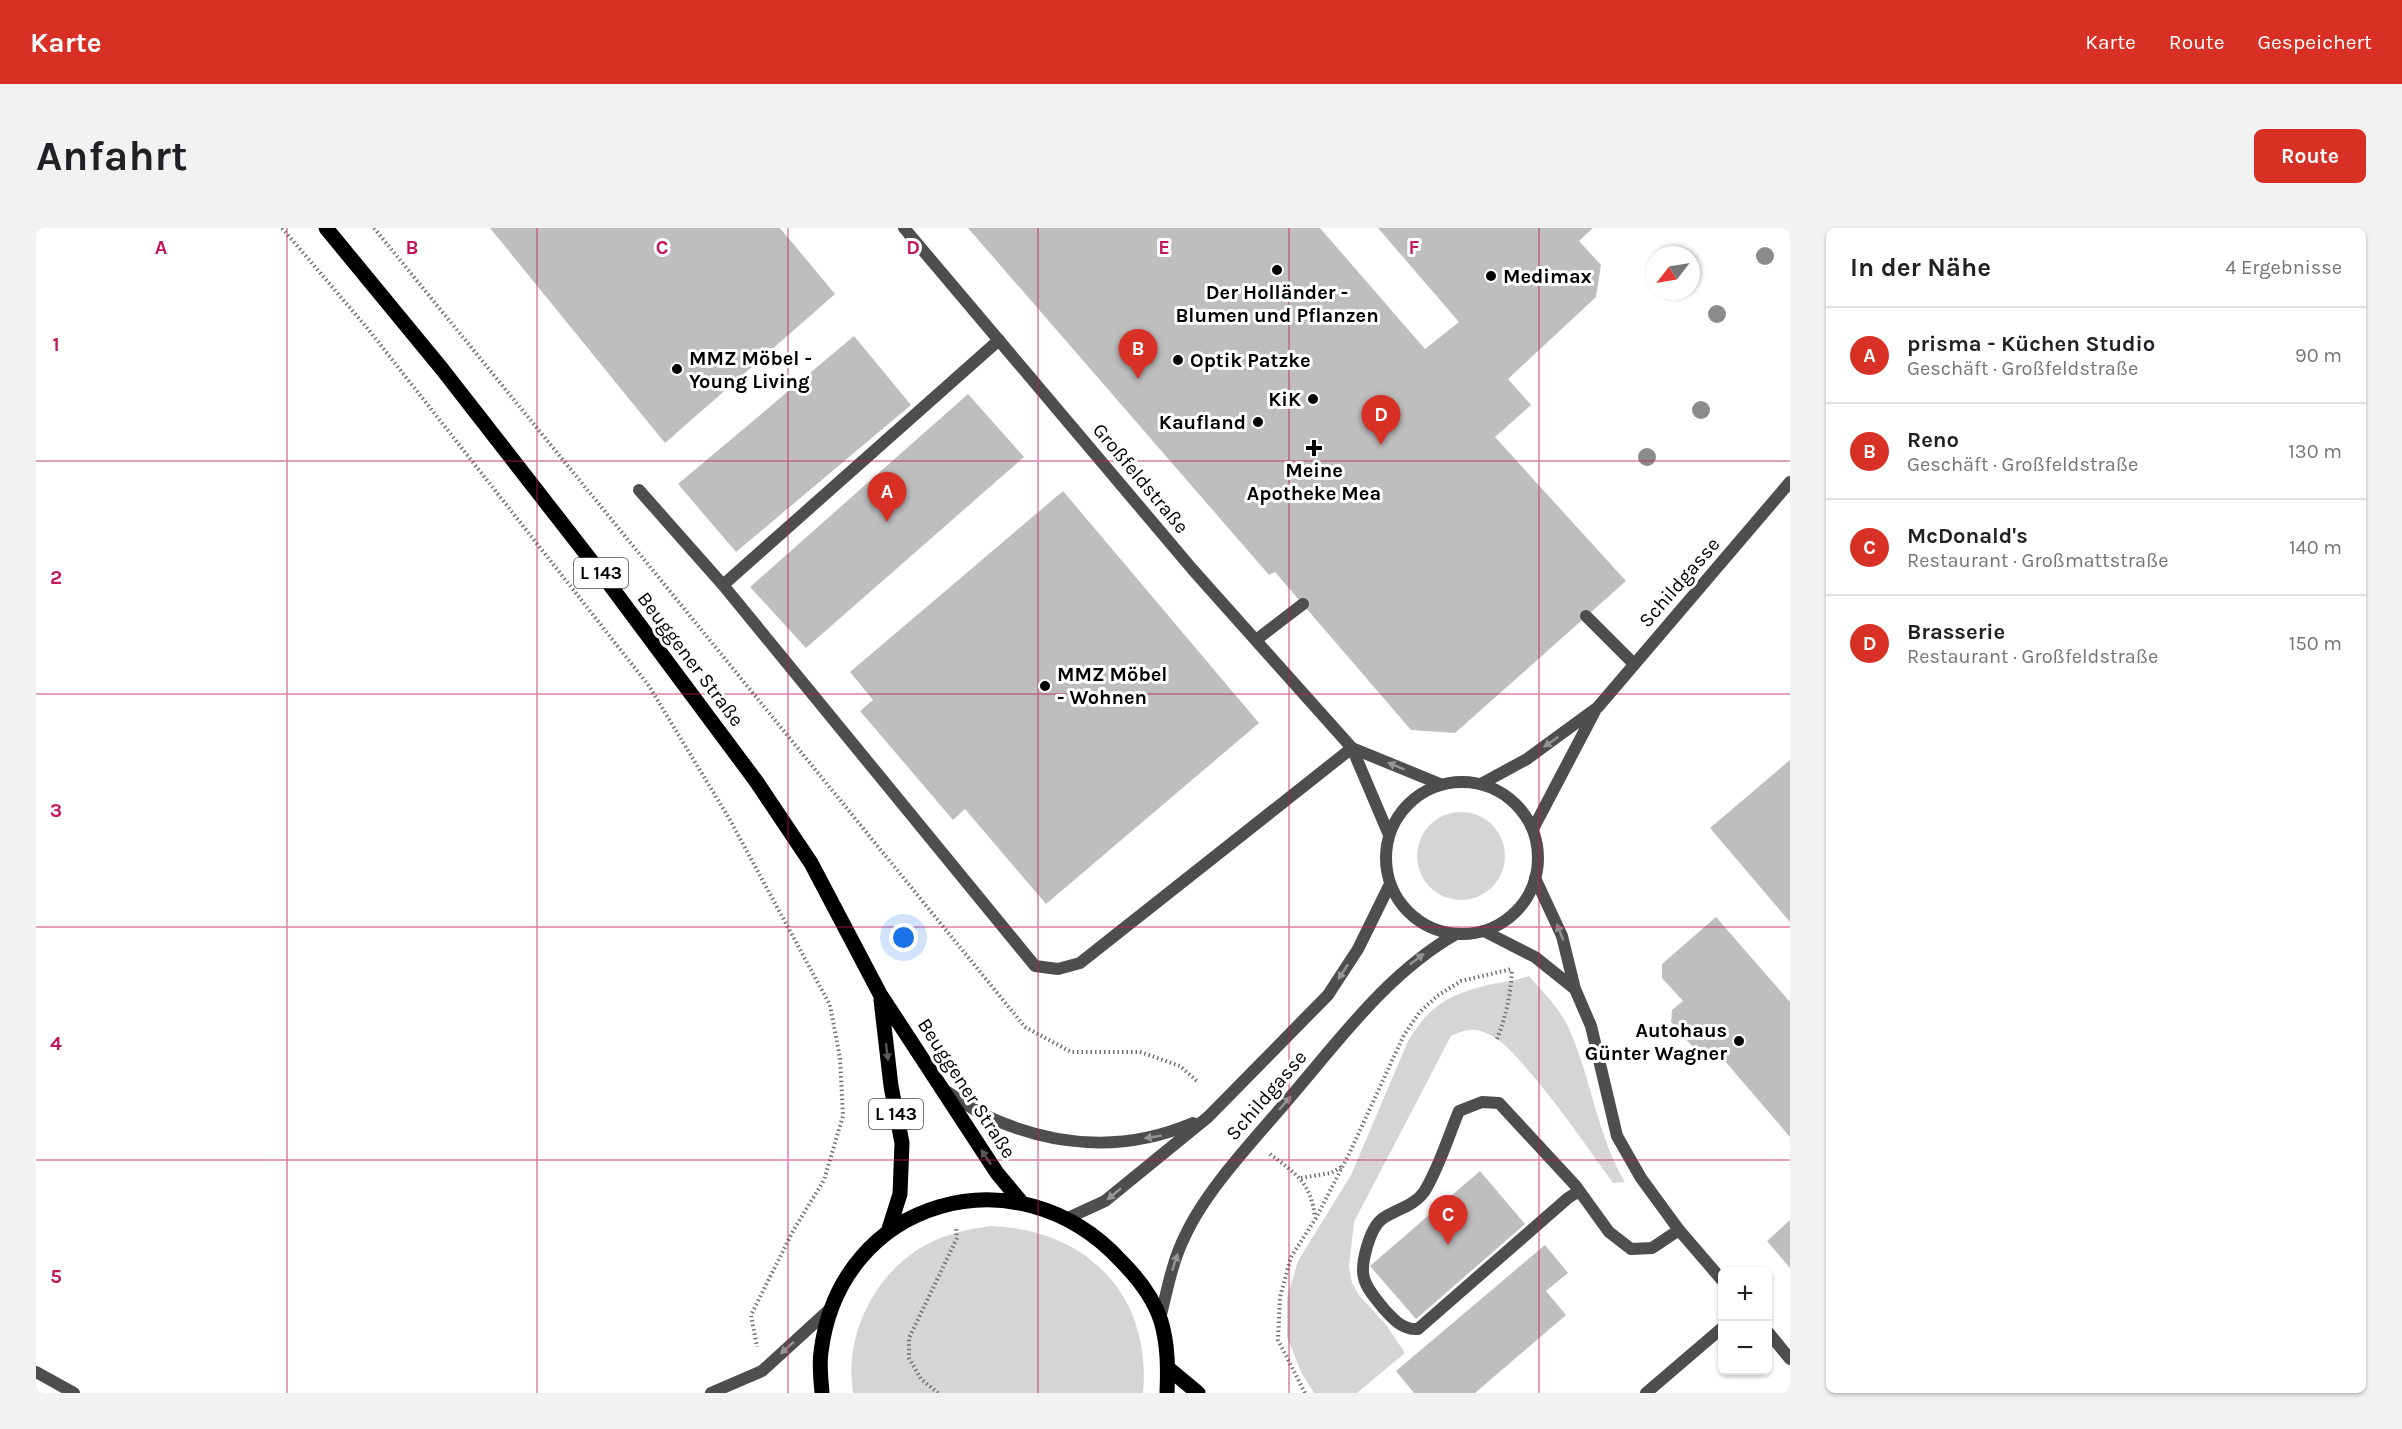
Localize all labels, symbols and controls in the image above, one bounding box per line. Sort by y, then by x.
text: Karte [30,26,102,59]
text: Karte [2085,30,2136,54]
text: Route [2169,30,2225,54]
text: Gespeichert [2258,30,2372,54]
button: Route [2254,129,2366,183]
text: Anfahrt [36,131,188,181]
text: A [155,236,168,259]
text: B [406,236,418,259]
text: C [656,236,668,259]
text: D [906,236,920,259]
text: E [1158,236,1170,259]
text: F [1409,236,1420,259]
north arrow [1646,246,1700,300]
text: In der Nähe [1850,252,1991,283]
text: 4 Ergebnisse [2225,256,2342,279]
marker: Der Holländer - Blumen und Pflanzen [1270,263,1284,277]
place label: Medimax [1503,265,1592,288]
marker: Medimax [1484,269,1498,283]
place label: Der Holländer - Blumen und Pflanzen [1175,281,1379,327]
pin: B [1118,330,1158,379]
text: prisma - Küchen Studio [1907,331,2155,357]
text: 1 [52,333,60,356]
text: A [1863,344,1876,367]
text: 90 m [2295,344,2342,367]
place label: MMZ Möbel - Young Living [689,347,812,393]
place label: Optik Patzke [1190,349,1311,372]
marker: Optik Patzke [1171,353,1185,367]
text: Geschäft · Großfeldstraße [1907,357,2138,380]
marker: MMZ Möbel - Young Living [670,362,684,376]
place label: KiK [1268,388,1301,411]
marker: KiK [1306,392,1320,406]
pin: D [1362,396,1400,445]
place label: Kaufland [1159,411,1246,434]
marker: Kaufland [1251,415,1265,429]
street label: Großfeldstraße [1088,419,1193,538]
text: Reno [1907,427,1959,453]
text: B [1863,440,1876,463]
text: 130 m [2288,440,2342,463]
marker: Meine Apotheke Mea [1307,441,1321,455]
text: Geschäft · Großfeldstraße [1907,453,2138,476]
place label: Meine Apotheke Mea [1247,459,1381,505]
pin: A [868,472,906,522]
text: McDonald's [1907,523,2028,549]
street label: Schildgasse [1634,533,1725,632]
text: C [1863,536,1876,559]
text: 140 m [2289,536,2342,559]
text: Restaurant · Großmattstraße [1907,549,2168,572]
road number: L 143 [574,558,628,588]
text: 2 [50,566,62,589]
street label: Beuggener Straße [633,588,749,731]
text: Brasserie [1907,619,2005,645]
text: D [1863,632,1876,655]
text: 150 m [2289,632,2342,655]
text: Restaurant · Großfeldstraße [1907,645,2158,668]
place label: MMZ Möbel - Wohnen [1057,663,1167,709]
marker: MMZ Möbel - Wohnen [1038,679,1052,693]
one-way arrow [1543,736,1559,747]
one-way arrow [1387,761,1405,770]
text: 3 [50,799,62,822]
your location [889,923,918,952]
one-way arrow [1555,923,1565,941]
one-way arrow [1409,954,1424,966]
one-way arrow [1338,964,1349,980]
street label: Beuggener Straße [913,1014,1020,1163]
place label: Autohaus Günter Wagner [1585,1019,1727,1065]
text: 4 [50,1032,62,1055]
marker: Autohaus Günter Wagner [1732,1034,1746,1048]
one-way arrow [882,1043,892,1062]
street label: Schildgasse [1221,1046,1312,1145]
one-way arrow [1278,1096,1291,1111]
road number: L 143 [869,1099,923,1129]
one-way arrow [1144,1133,1163,1142]
one-way arrow [981,1149,992,1165]
one-way arrow [1106,1187,1122,1200]
pin: C [1428,1196,1468,1245]
one-way arrow [1171,1253,1180,1271]
text: 5 [50,1265,62,1288]
map controls [1718,1267,1772,1375]
button: + [1718,1267,1772,1321]
button: − [1718,1321,1772,1375]
one-way arrow [780,1341,795,1355]

